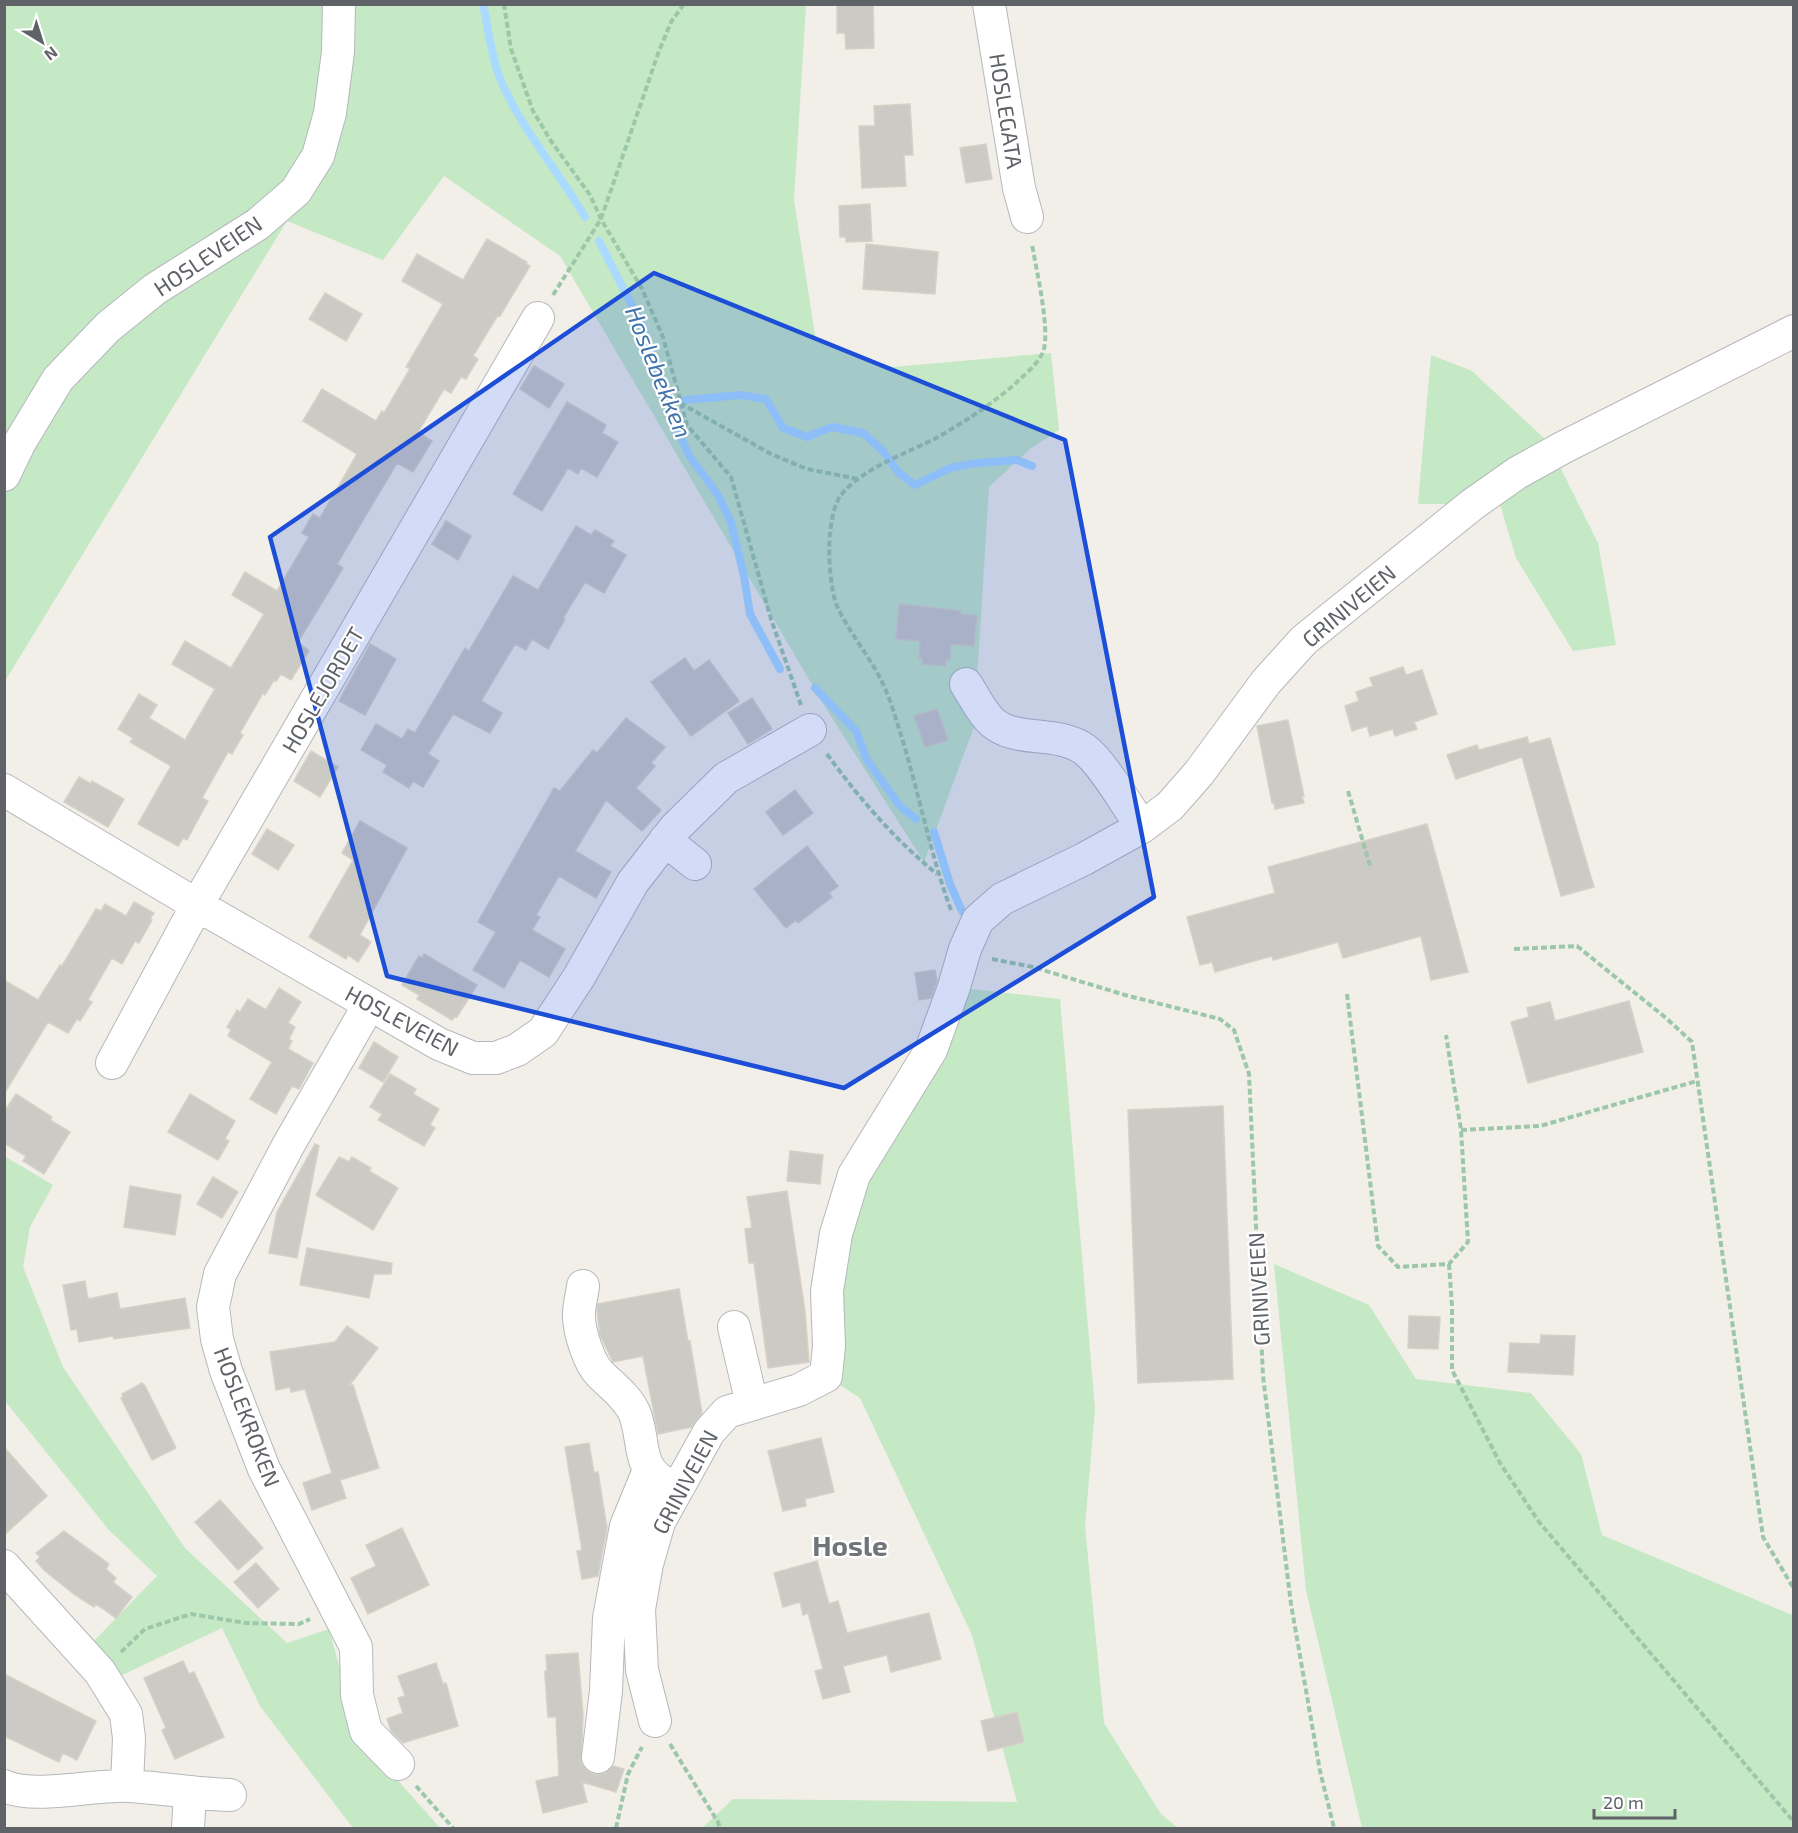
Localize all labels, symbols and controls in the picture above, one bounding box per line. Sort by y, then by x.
north arrow [12,12,72,72]
text: N [41,43,62,65]
street label: HOSLEGATA [985,51,1029,171]
street label: HOSLEVEIEN [148,210,266,301]
water label: Hoslebekken [620,301,699,442]
street label: GRINIVEIEN [1296,559,1400,652]
street label: HOSLEJORDET [276,622,369,757]
street label: HOSLEVEIEN [341,979,464,1061]
street label: GRINIVEIEN [1242,1232,1274,1347]
street label: HOSLEKROKEN [209,1343,286,1490]
street label: GRINIVEIEN [646,1425,722,1538]
district label: Hosle [812,1528,888,1562]
scale bar [1594,1782,1675,1820]
text: 20 m [1603,1791,1644,1813]

